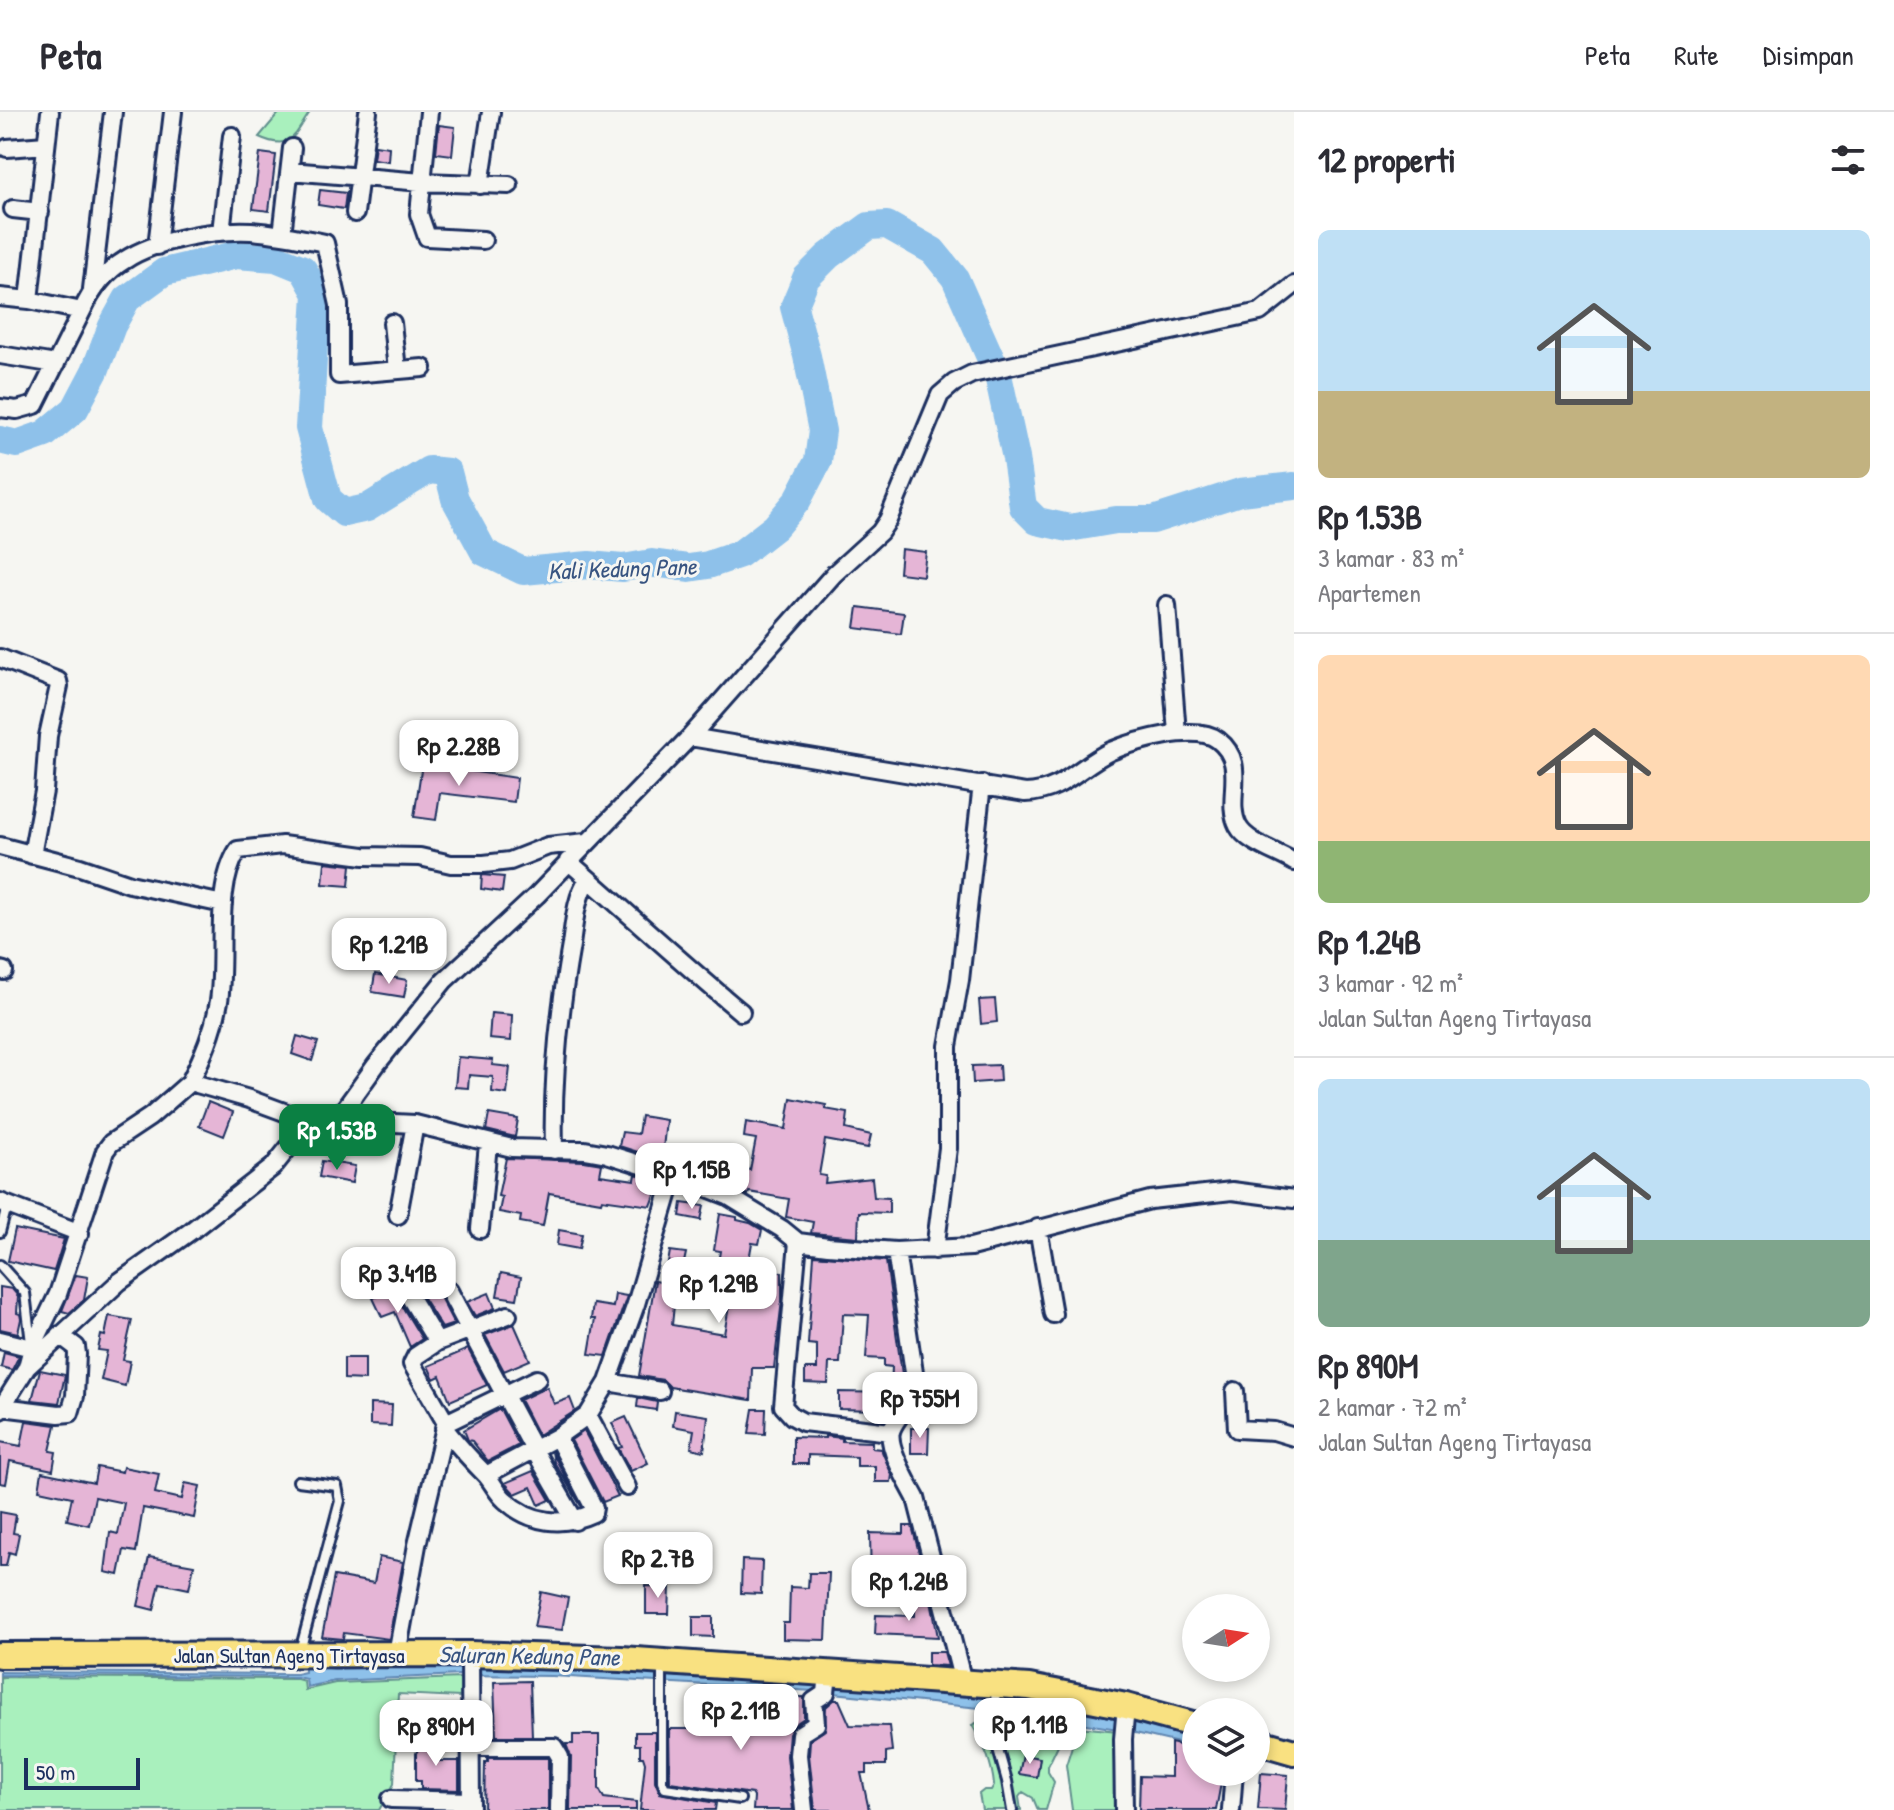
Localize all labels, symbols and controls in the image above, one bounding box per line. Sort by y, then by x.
text: Peta [40,29,101,81]
text: Peta [1585,36,1630,74]
text: Rute [1674,36,1719,74]
text: Disimpan [1763,36,1854,74]
text: 12 properti [1318,137,1456,183]
icon: filters [1826,138,1870,182]
icon: home [1522,282,1666,426]
text: Rp 1.53B [1318,494,1422,540]
text: 3 kamar · 83 m² [1318,540,1464,575]
water label: Kali Kedung Pane [547,549,698,588]
text: Apartemen [1318,575,1421,610]
icon: home [1522,707,1666,851]
pin: Rp 2.28B [376,720,542,788]
text: Rp 2.28B [417,728,501,763]
pin: Rp 1.21B [306,918,472,986]
text: Rp 1.24B [1318,919,1421,965]
text: Rp 1.21B [350,926,428,961]
text: 3 kamar · 92 m² [1318,965,1463,1000]
text: Jalan Sultan Ageng Tirtayasa [1318,1000,1591,1035]
pin: Rp 1.53B [254,1104,420,1172]
text: Rp 1.53B [297,1112,377,1147]
icon: home [1522,1131,1666,1275]
pin: Rp 1.15B [609,1143,775,1211]
text: Rp 1.15B [653,1151,731,1186]
pin: Rp 3.41B [315,1247,481,1315]
text: Rp 3.41B [359,1255,437,1290]
pin: Rp 1.29B [636,1257,802,1325]
text: Rp 1.29B [680,1265,758,1300]
text: Rp 890M [1318,1343,1418,1389]
pin: Rp 755M [846,1372,994,1440]
text: Rp 755M [880,1380,960,1415]
text: 2 kamar · 72 m² [1318,1389,1467,1424]
text: Jalan Sultan Ageng Tirtayasa [1318,1424,1591,1459]
pin: Rp 2.7B [584,1532,732,1600]
text: Rp 2.7B [622,1540,694,1575]
pin: Rp 1.24B [826,1555,992,1623]
text: Rp 1.24B [869,1563,949,1598]
north arrow [1182,1594,1270,1682]
map controls [1182,1594,1270,1786]
water label: Saluran Kedung Pane [438,1637,621,1674]
street label: Jalan Sultan Ageng Tirtayasa [173,1640,405,1670]
pin: Rp 2.11B [658,1684,824,1752]
text: Rp 2.11B [702,1692,780,1727]
pin: Rp 1.11B [947,1698,1113,1766]
button: layers [1182,1698,1270,1786]
pin: Rp 890M [362,1700,510,1768]
text: Rp 1.11B [992,1706,1068,1741]
text: Rp 890M [398,1708,474,1743]
scale bar [24,1754,140,1790]
text: 50 m [36,1757,75,1787]

